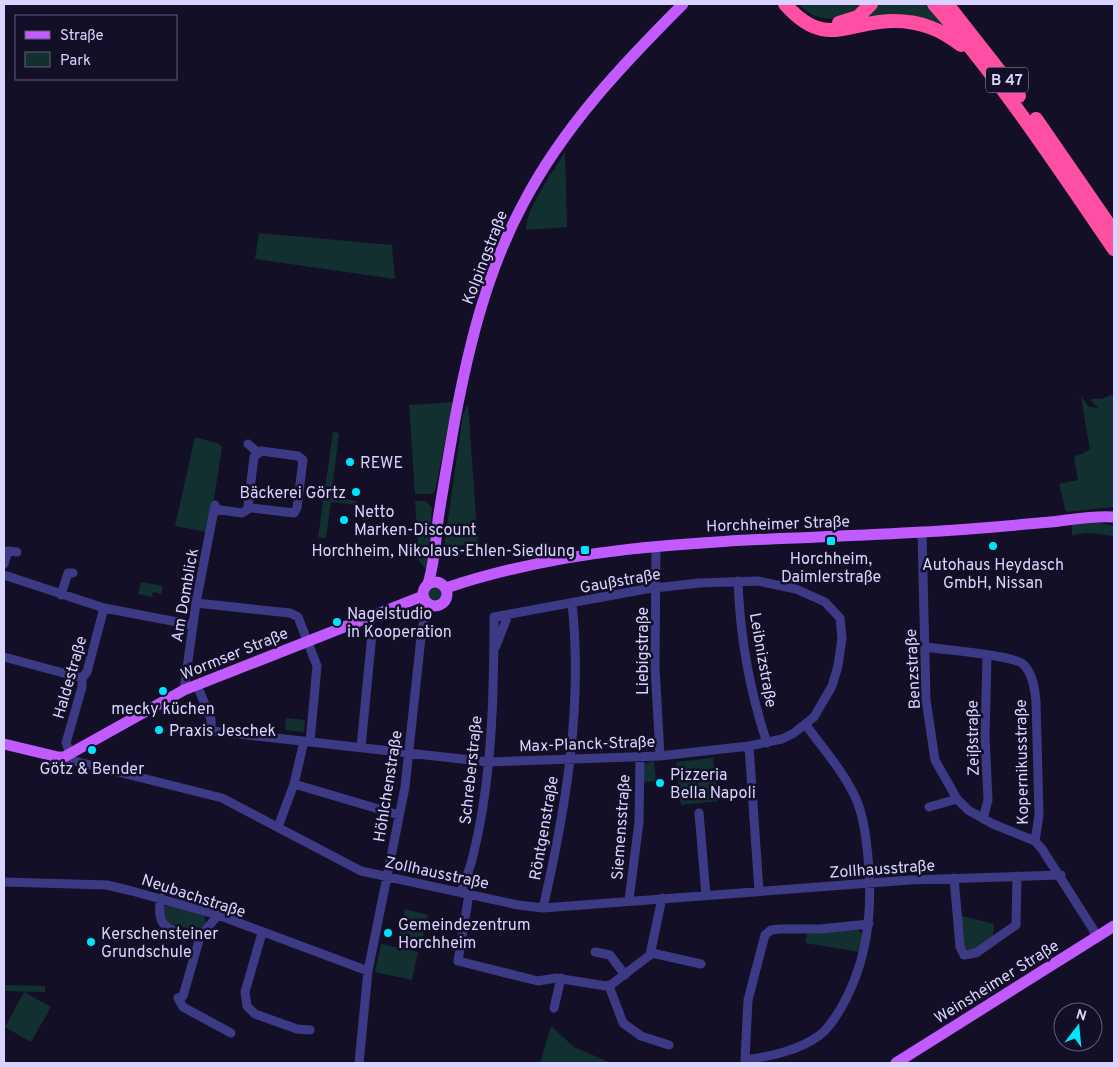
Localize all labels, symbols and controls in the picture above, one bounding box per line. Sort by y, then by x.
legend [15,15,178,80]
text: Straße [60,27,104,46]
text: Park [60,52,91,71]
road number: B 47 [986,68,1028,92]
street label: Kolpingstraße [459,208,513,308]
place label: REWE [360,454,403,474]
marker: REWE [344,456,356,468]
place label: Bäckerei Görtz [240,484,346,504]
marker: Bäckerei Görtz [350,486,362,498]
place label: Netto Marken-Discount [354,503,476,541]
street label: Horchheimer Straße [706,512,850,538]
marker: Netto Marken-Discount [338,514,350,526]
marker: Horchheim, Daimlerstraße [825,535,837,547]
marker: Autohaus Heydasch GmbH, Nissan [987,540,999,552]
place label: Horchheim, Nikolaus-Ehlen-Siedlung [311,542,575,562]
marker: Horchheim, Nikolaus-Ehlen-Siedlung [579,544,591,556]
street label: Am Domblick [168,547,204,644]
place label: Horchheim, Daimlerstraße [781,550,881,588]
place label: Autohaus Heydasch GmbH, Nissan [922,556,1064,594]
street label: Gaußstraße [578,565,662,599]
place label: Nagelstudio in Kooperation [347,605,452,643]
street label: Liebigstraße [634,607,654,695]
street label: Leibnizstraße [744,611,780,709]
marker: Nagelstudio in Kooperation [331,616,343,628]
street label: Wormser Straße [178,624,292,686]
street label: Benzstraße [902,628,926,710]
street label: Haldestraße [50,634,92,721]
marker: mecky küchen [157,685,169,697]
street label: Kopernikusstraße [1012,699,1034,825]
place label: mecky küchen [111,700,215,720]
street label: Zeißstraße [963,700,985,776]
street label: Schreberstraße [456,715,488,826]
place label: Praxis Jeschek [169,722,276,742]
marker: Praxis Jeschek [153,724,165,736]
street label: Höhlchenstraße [370,729,408,844]
street label: Max-Planck-Straße [519,733,655,757]
marker: Götz & Bender [86,744,98,756]
place label: Götz & Bender [40,760,144,780]
place label: Pizzeria Bella Napoli [670,766,756,804]
street label: Siemensstraße [608,774,636,881]
street label: Röntgenstraße [526,775,564,882]
marker: Pizzeria Bella Napoli [654,777,666,789]
street label: Zollhausstraße [383,853,490,895]
street label: Zollhausstraße [829,856,936,884]
street label: Neubachstraße [139,871,248,923]
place label: Gemeindezentrum Horchheim [398,916,531,954]
place label: Kerschensteiner Grundschule [101,925,219,963]
marker: Gemeindezentrum Horchheim [382,927,394,939]
marker: Kerschensteiner Grundschule [85,936,97,948]
street label: Weinsheimer Straße [931,936,1063,1029]
north arrow [1053,1002,1103,1052]
text: N [1074,1006,1088,1026]

